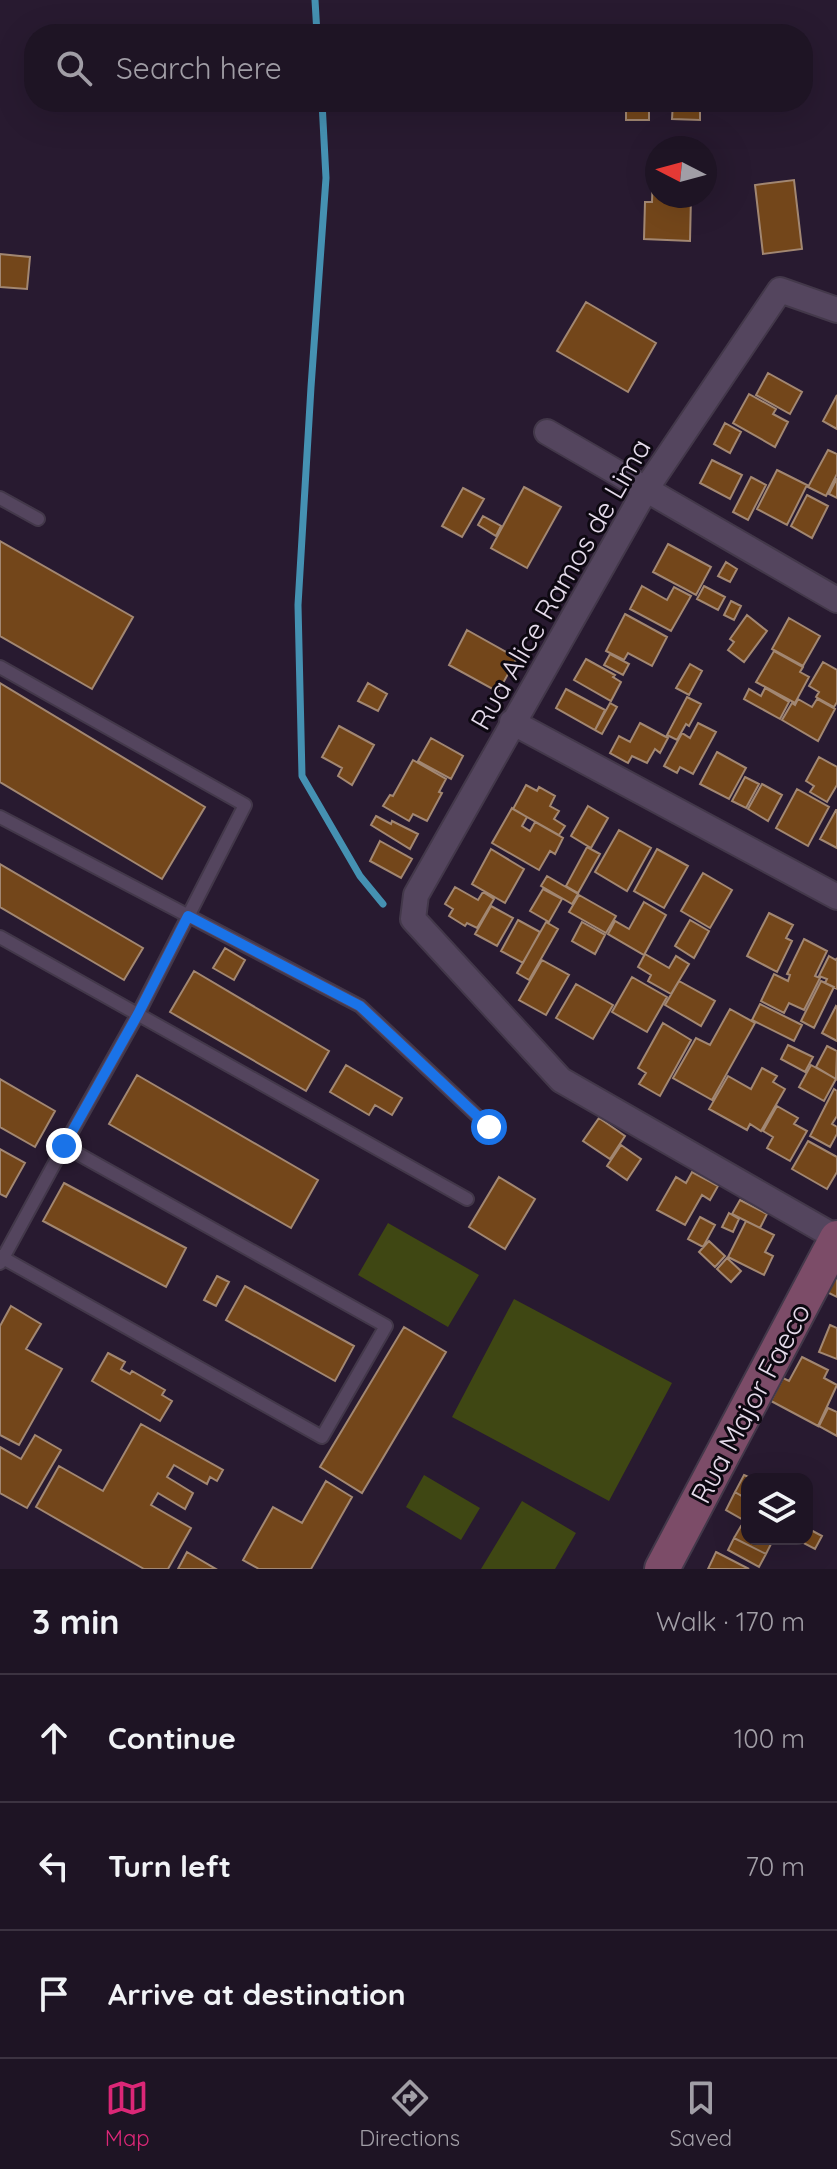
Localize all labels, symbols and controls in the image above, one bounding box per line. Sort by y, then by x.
search box [24,24,813,112]
icon: search [52,46,96,90]
text: Search here [116,49,282,87]
north arrow [645,136,717,208]
street label: Rua Alice Ramos de Lima [462,432,658,736]
route start [471,1109,507,1145]
route end [46,1128,82,1164]
street label: Rua Major Faeco [683,1297,817,1509]
map controls [741,1473,813,1545]
button: layers [741,1473,813,1545]
text: 3 min [32,1600,119,1643]
text: Walk · 170 m [656,1605,805,1638]
icon: ahead [32,1716,76,1760]
text: Continue [108,1719,236,1757]
text: 100 m [734,1722,805,1755]
icon: left [32,1844,76,1888]
text: Turn left [108,1847,231,1885]
text: 70 m [745,1850,805,1883]
icon: arrive [32,1972,76,2016]
text: Arrive at destination [108,1975,406,2013]
tab: Map [105,2076,150,2152]
tab: Directions [359,2076,460,2152]
tab: Saved [669,2076,732,2152]

